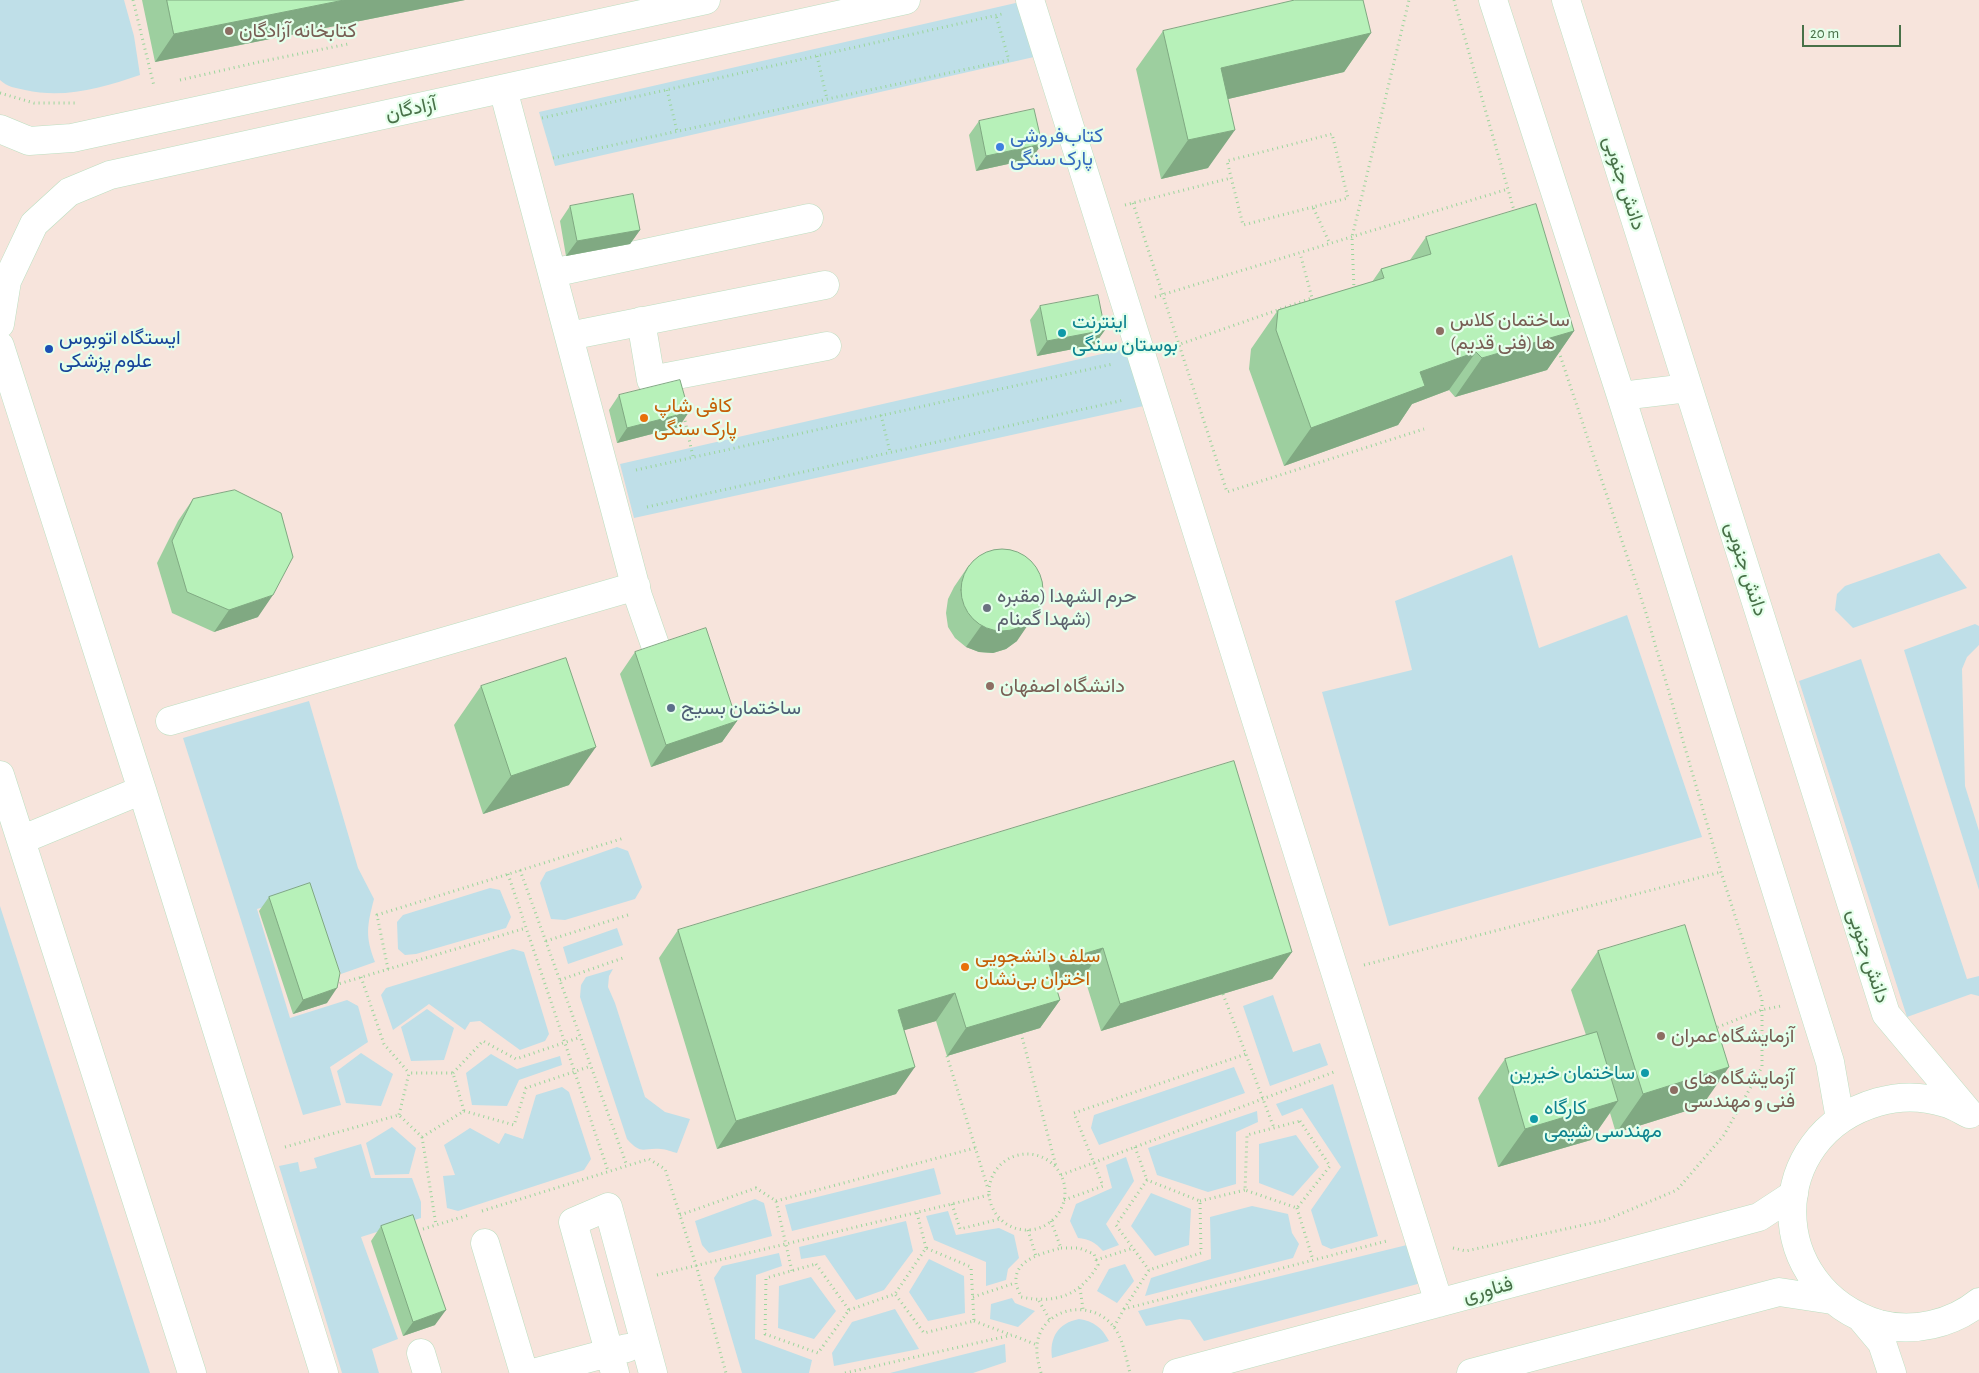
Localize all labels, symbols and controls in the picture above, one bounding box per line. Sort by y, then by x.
scale bar [1804,15,1903,47]
place label: کتابخانه آزادگان [239,19,357,43]
marker: کتابخانه آزادگان [223,25,235,37]
text: 20 m [1810,26,1839,41]
street label: آزادگان [383,92,439,126]
place label: کتاب‌فروشی پارک سنگی [1010,124,1103,171]
street label: دانش جنوبی [1597,133,1651,233]
marker: کتاب‌فروشی پارک سنگی [994,141,1006,153]
place label: ساختمان کلاس ها (فنی قدیم) [1450,308,1570,355]
place label: اینترنت بوستان سنگی [1072,310,1178,357]
marker: ساختمان کلاس ها (فنی قدیم) [1434,325,1446,337]
place label: ایستگاه اتوبوس علوم پزشکی [59,326,181,373]
marker: اینترنت بوستان سنگی [1056,327,1068,339]
marker: ایستگاه اتوبوس علوم پزشکی [43,343,55,355]
place label: کافی شاپ پارک سنگی [654,394,737,441]
marker: کافی شاپ پارک سنگی [638,412,650,424]
street label: دانش جنوبی [1719,519,1773,619]
place label: حرم الشهدا (مقبره شهدا گمنام) [997,584,1137,631]
marker: حرم الشهدا (مقبره شهدا گمنام) [981,602,993,614]
place label: دانشگاه اصفهان [1000,674,1125,698]
marker: دانشگاه اصفهان [984,680,996,692]
place label: ساختمان بسیج [681,696,801,720]
marker: ساختمان بسیج [665,702,677,714]
street label: دانش جنوبی [1841,906,1895,1006]
place label: سلف دانشجویی اختران بی‌نشان [975,944,1100,991]
marker: سلف دانشجویی اختران بی‌نشان [959,961,971,973]
place label: آزمایشگاه عمران [1671,1024,1794,1048]
marker: آزمایشگاه عمران [1655,1030,1667,1042]
place label: ساختمان خیرین [1509,1061,1635,1085]
place label: آزمایشگاه های فنی و مهندسی [1684,1066,1795,1113]
marker: ساختمان خیرین [1639,1067,1651,1079]
marker: آزمایشگاه های فنی و مهندسی [1668,1084,1680,1096]
place label: کارگاه مهندسی شیمی [1544,1096,1662,1143]
marker: کارگاه مهندسی شیمی [1528,1113,1540,1125]
street label: فناوری [1460,1272,1516,1308]

